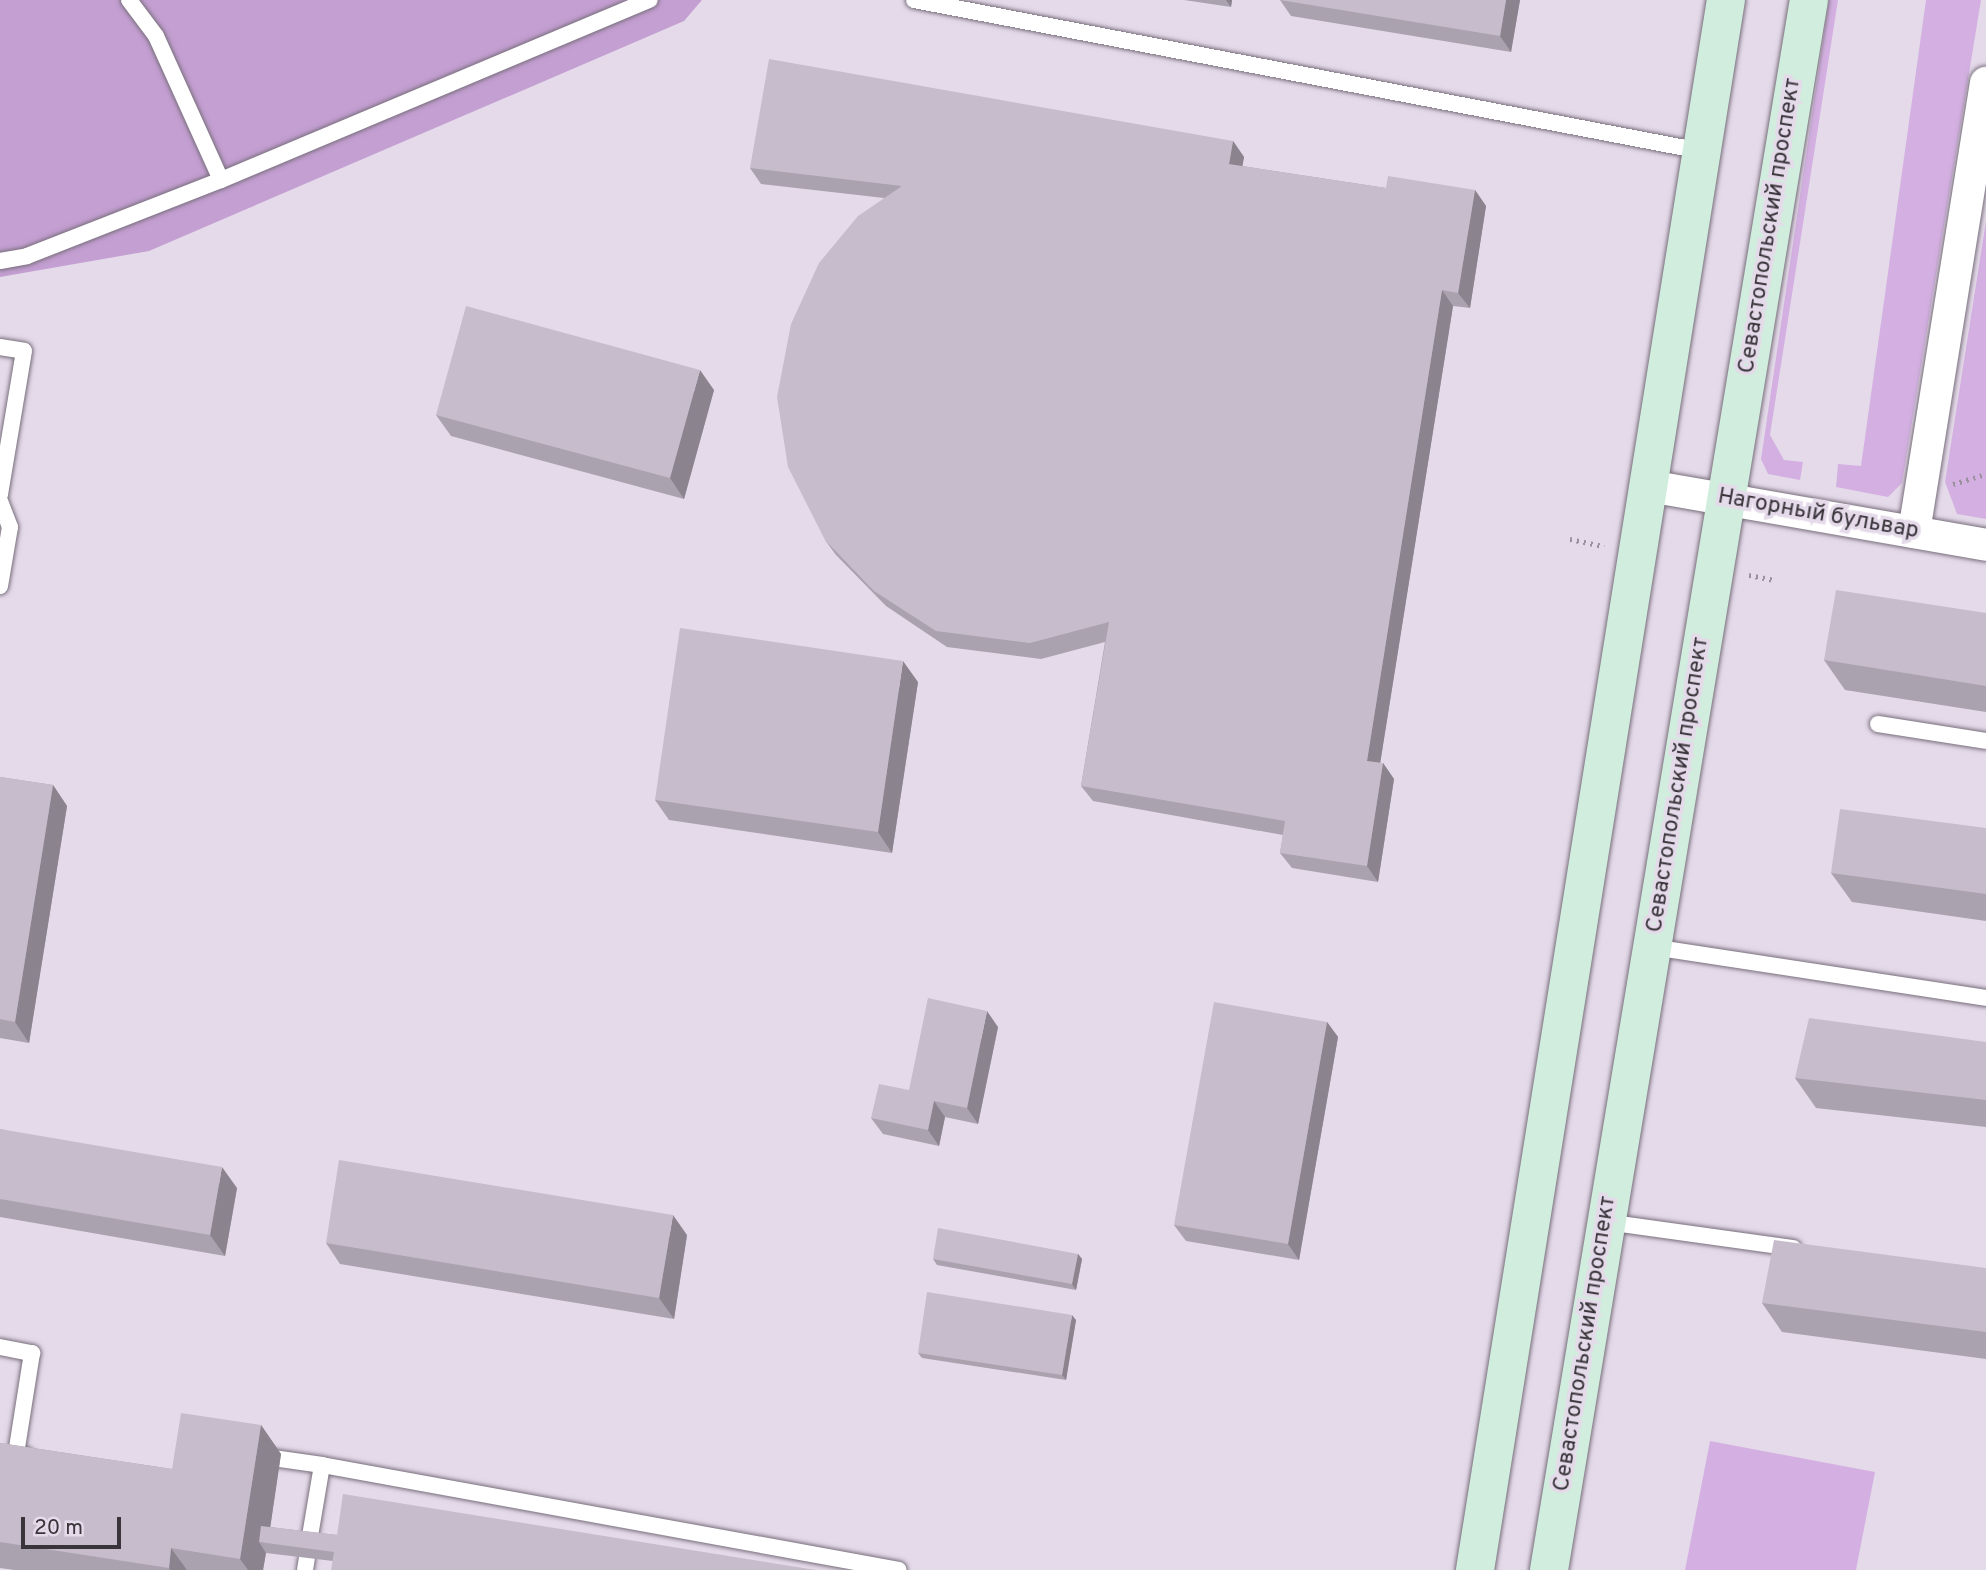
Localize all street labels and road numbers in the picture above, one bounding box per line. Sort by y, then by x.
street label: Севастопольский проспект [1734,76,1808,376]
street label: Нагорный бульвар [1715,484,1921,546]
street label: Севастопольский проспект [1642,635,1716,935]
street label: Севастопольский проспект [1549,1194,1623,1494]

